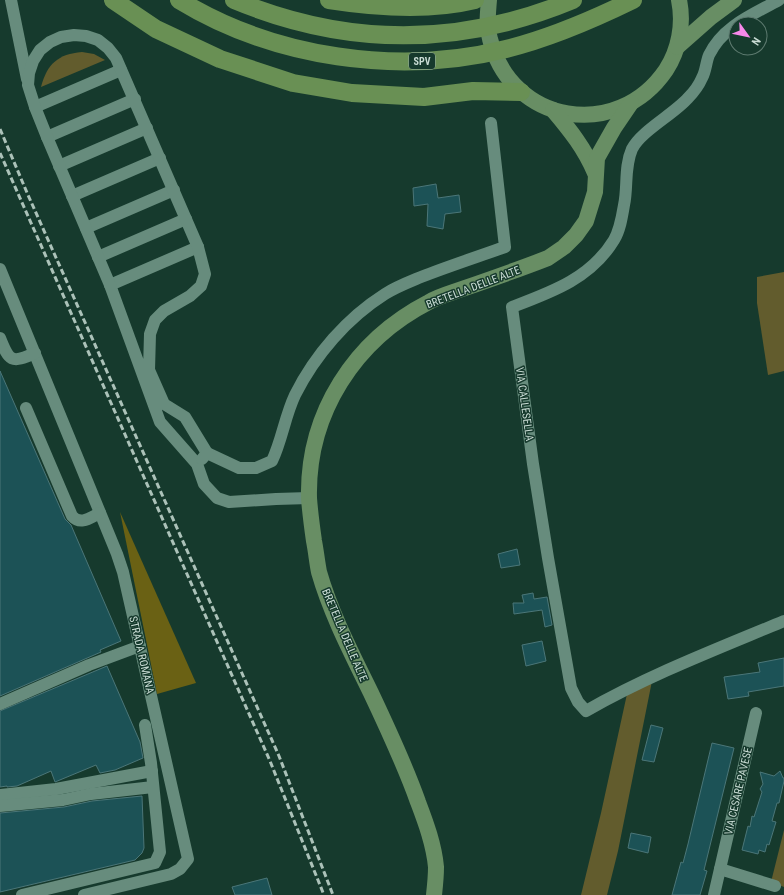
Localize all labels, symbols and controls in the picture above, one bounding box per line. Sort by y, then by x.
north arrow [728,16,768,56]
text: N [749,35,763,48]
road number: SPV [409,53,435,69]
street label: BRETELLA DELLE ALTE [424,263,522,311]
street label: VIA CALLESELLA [513,366,536,442]
street label: BRETELLA DELLE ALTE [319,587,370,684]
street label: STRADA ROMANA [126,615,157,696]
street label: VIA CESARE PAVESE [722,746,755,836]

